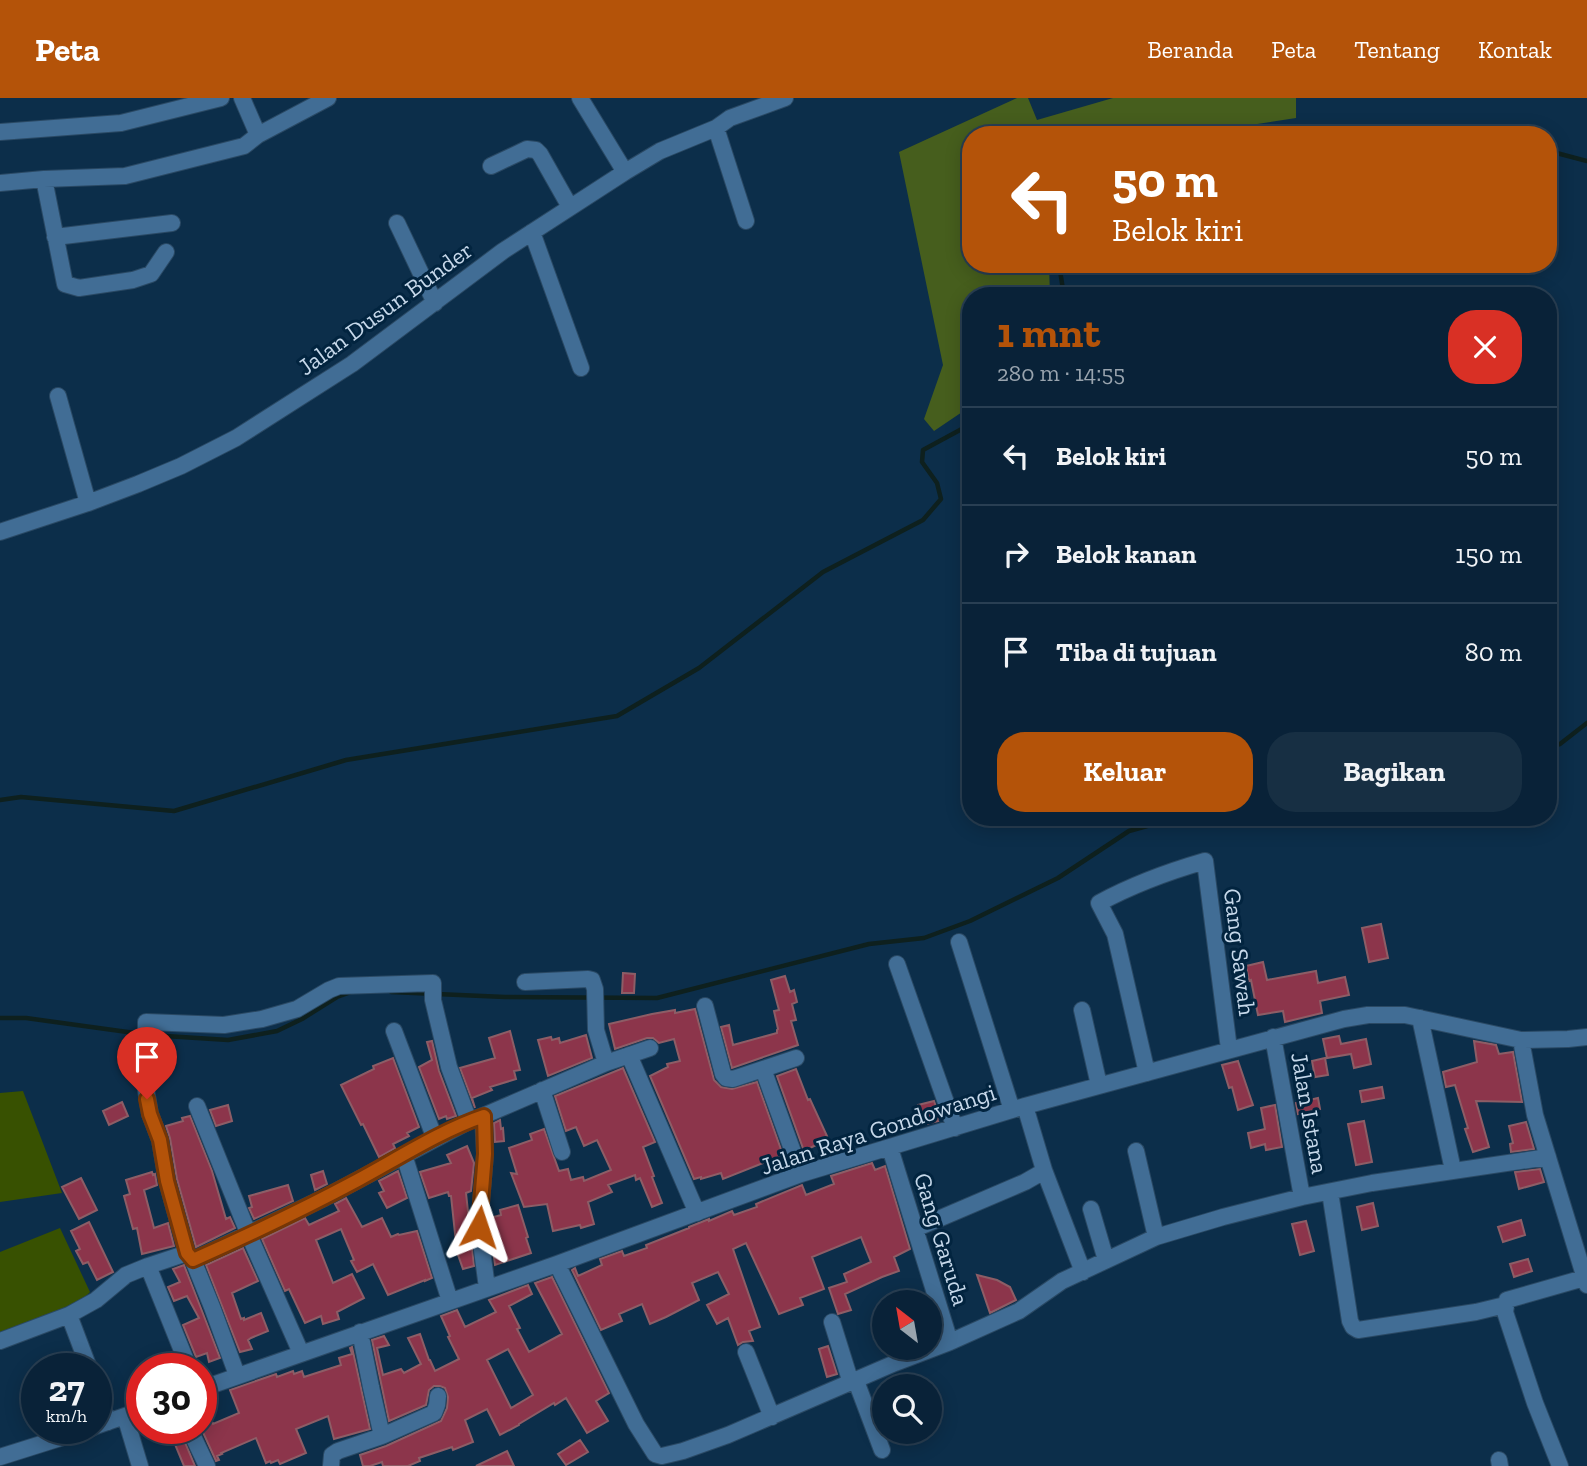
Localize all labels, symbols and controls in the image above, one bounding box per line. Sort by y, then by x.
text: Peta [35,30,100,69]
text: Beranda [1147,35,1233,64]
text: Peta [1271,35,1316,64]
text: Tentang [1354,35,1440,64]
text: Kontak [1478,35,1552,64]
text: 50 m [1112,151,1218,210]
icon: left [997,154,1088,245]
text: Belok kiri [1112,211,1243,249]
street label: Jalan Dusun Bunder [292,235,478,381]
text: 1 mnt [997,307,1100,358]
button: close [1448,310,1522,384]
text: 280 m · 14:55 [997,359,1125,387]
icon: left [997,437,1035,475]
text: Belok kiri [1056,440,1166,472]
text: 50 m [1465,440,1522,472]
icon: right [997,535,1035,573]
text: Belok kanan [1056,538,1197,570]
text: 150 m [1455,538,1522,570]
icon: arrive [997,633,1035,671]
text: Tiba di tujuan [1056,636,1217,668]
text: 80 m [1465,636,1522,668]
button: Keluar [997,732,1253,812]
button: Bagikan [1267,732,1522,812]
street label: Gang Sawah [1218,887,1262,1018]
pin [117,1027,177,1099]
icon: arrive [128,1038,166,1076]
street label: Jalan Istana [1285,1050,1335,1176]
street label: Jalan Raya Gondowangi [757,1077,1000,1181]
street label: Gang Garuda [908,1169,976,1309]
position arrow [442,1190,516,1264]
north arrow [872,1290,942,1360]
map controls [872,1290,942,1444]
speed limit sign: 30 [126,1353,217,1444]
text: 27 [48,1368,85,1410]
button: search [872,1374,942,1444]
text: km/h [46,1405,87,1427]

